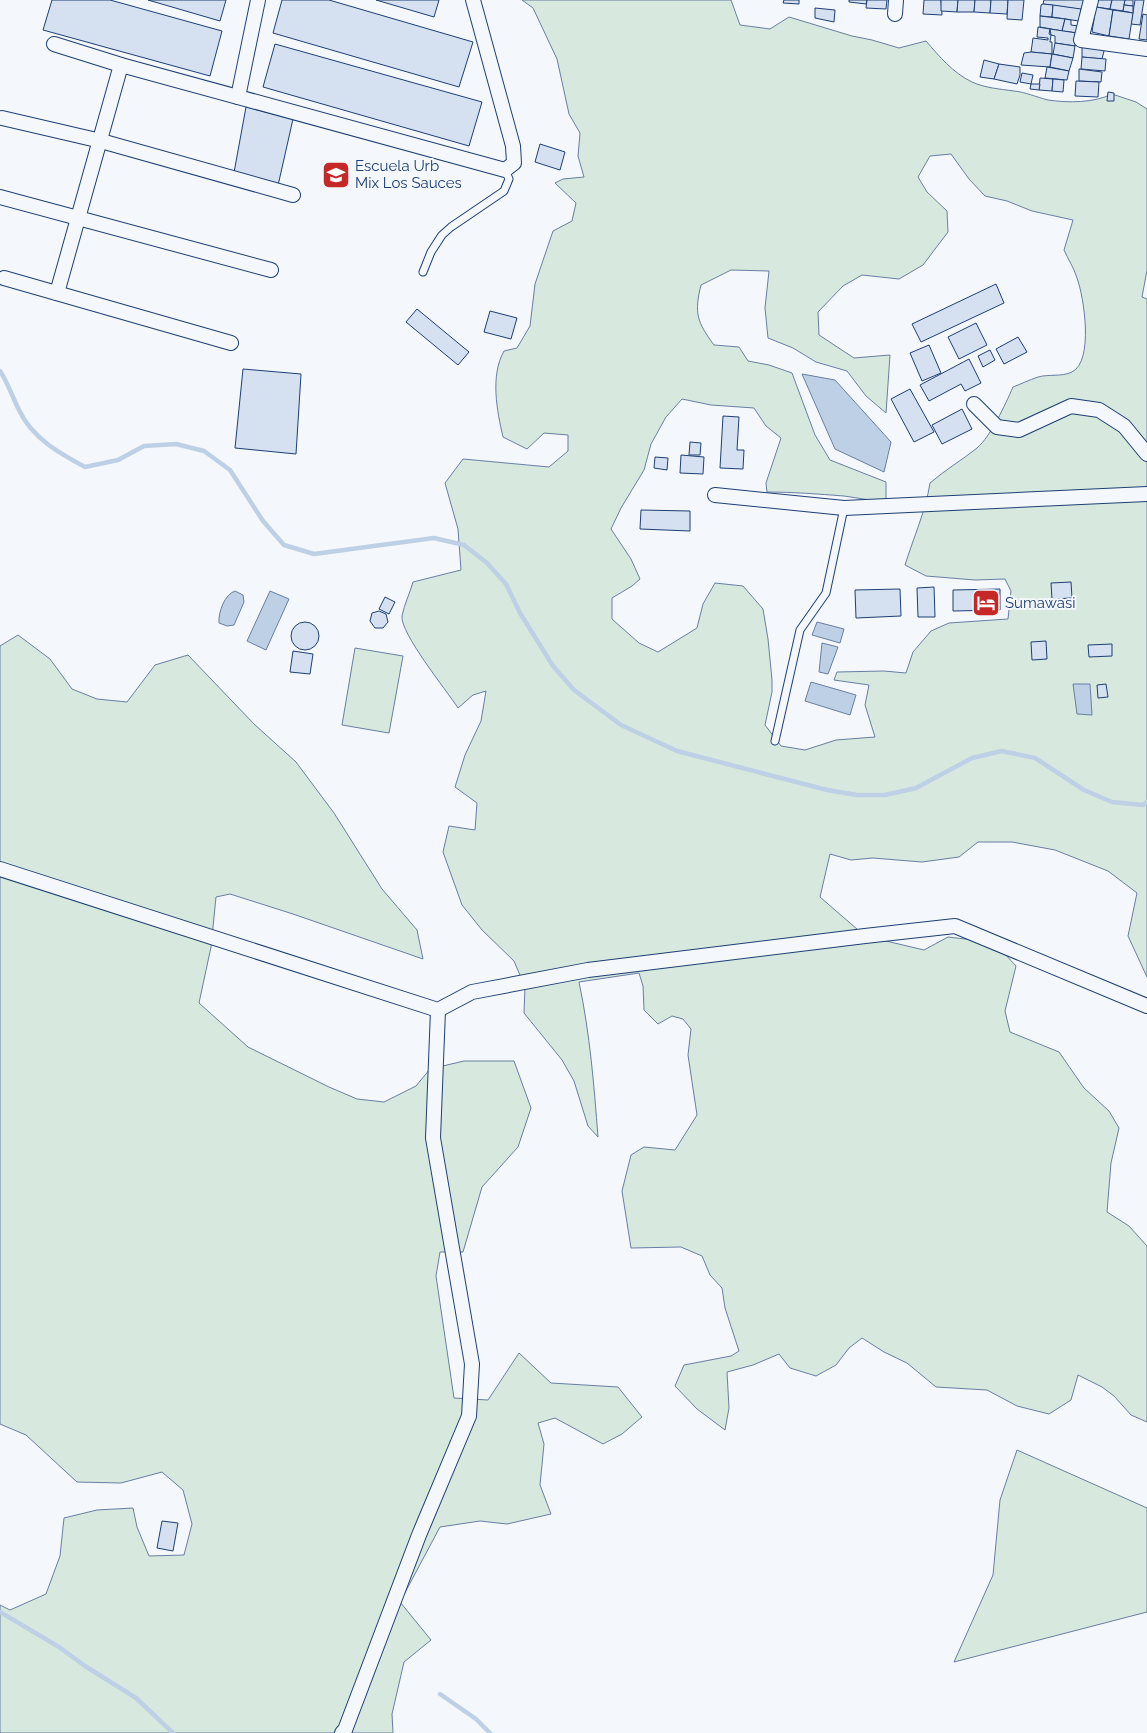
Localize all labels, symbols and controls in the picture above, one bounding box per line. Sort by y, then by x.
place label: Escuela Urb Mix Los Sauces [355,157,462,192]
school or university icon: Escuela Urb Mix Los Sauces [321,160,351,190]
hotel icon: Sumawasi [971,588,1001,618]
place label: Sumawasi [1005,594,1075,612]

